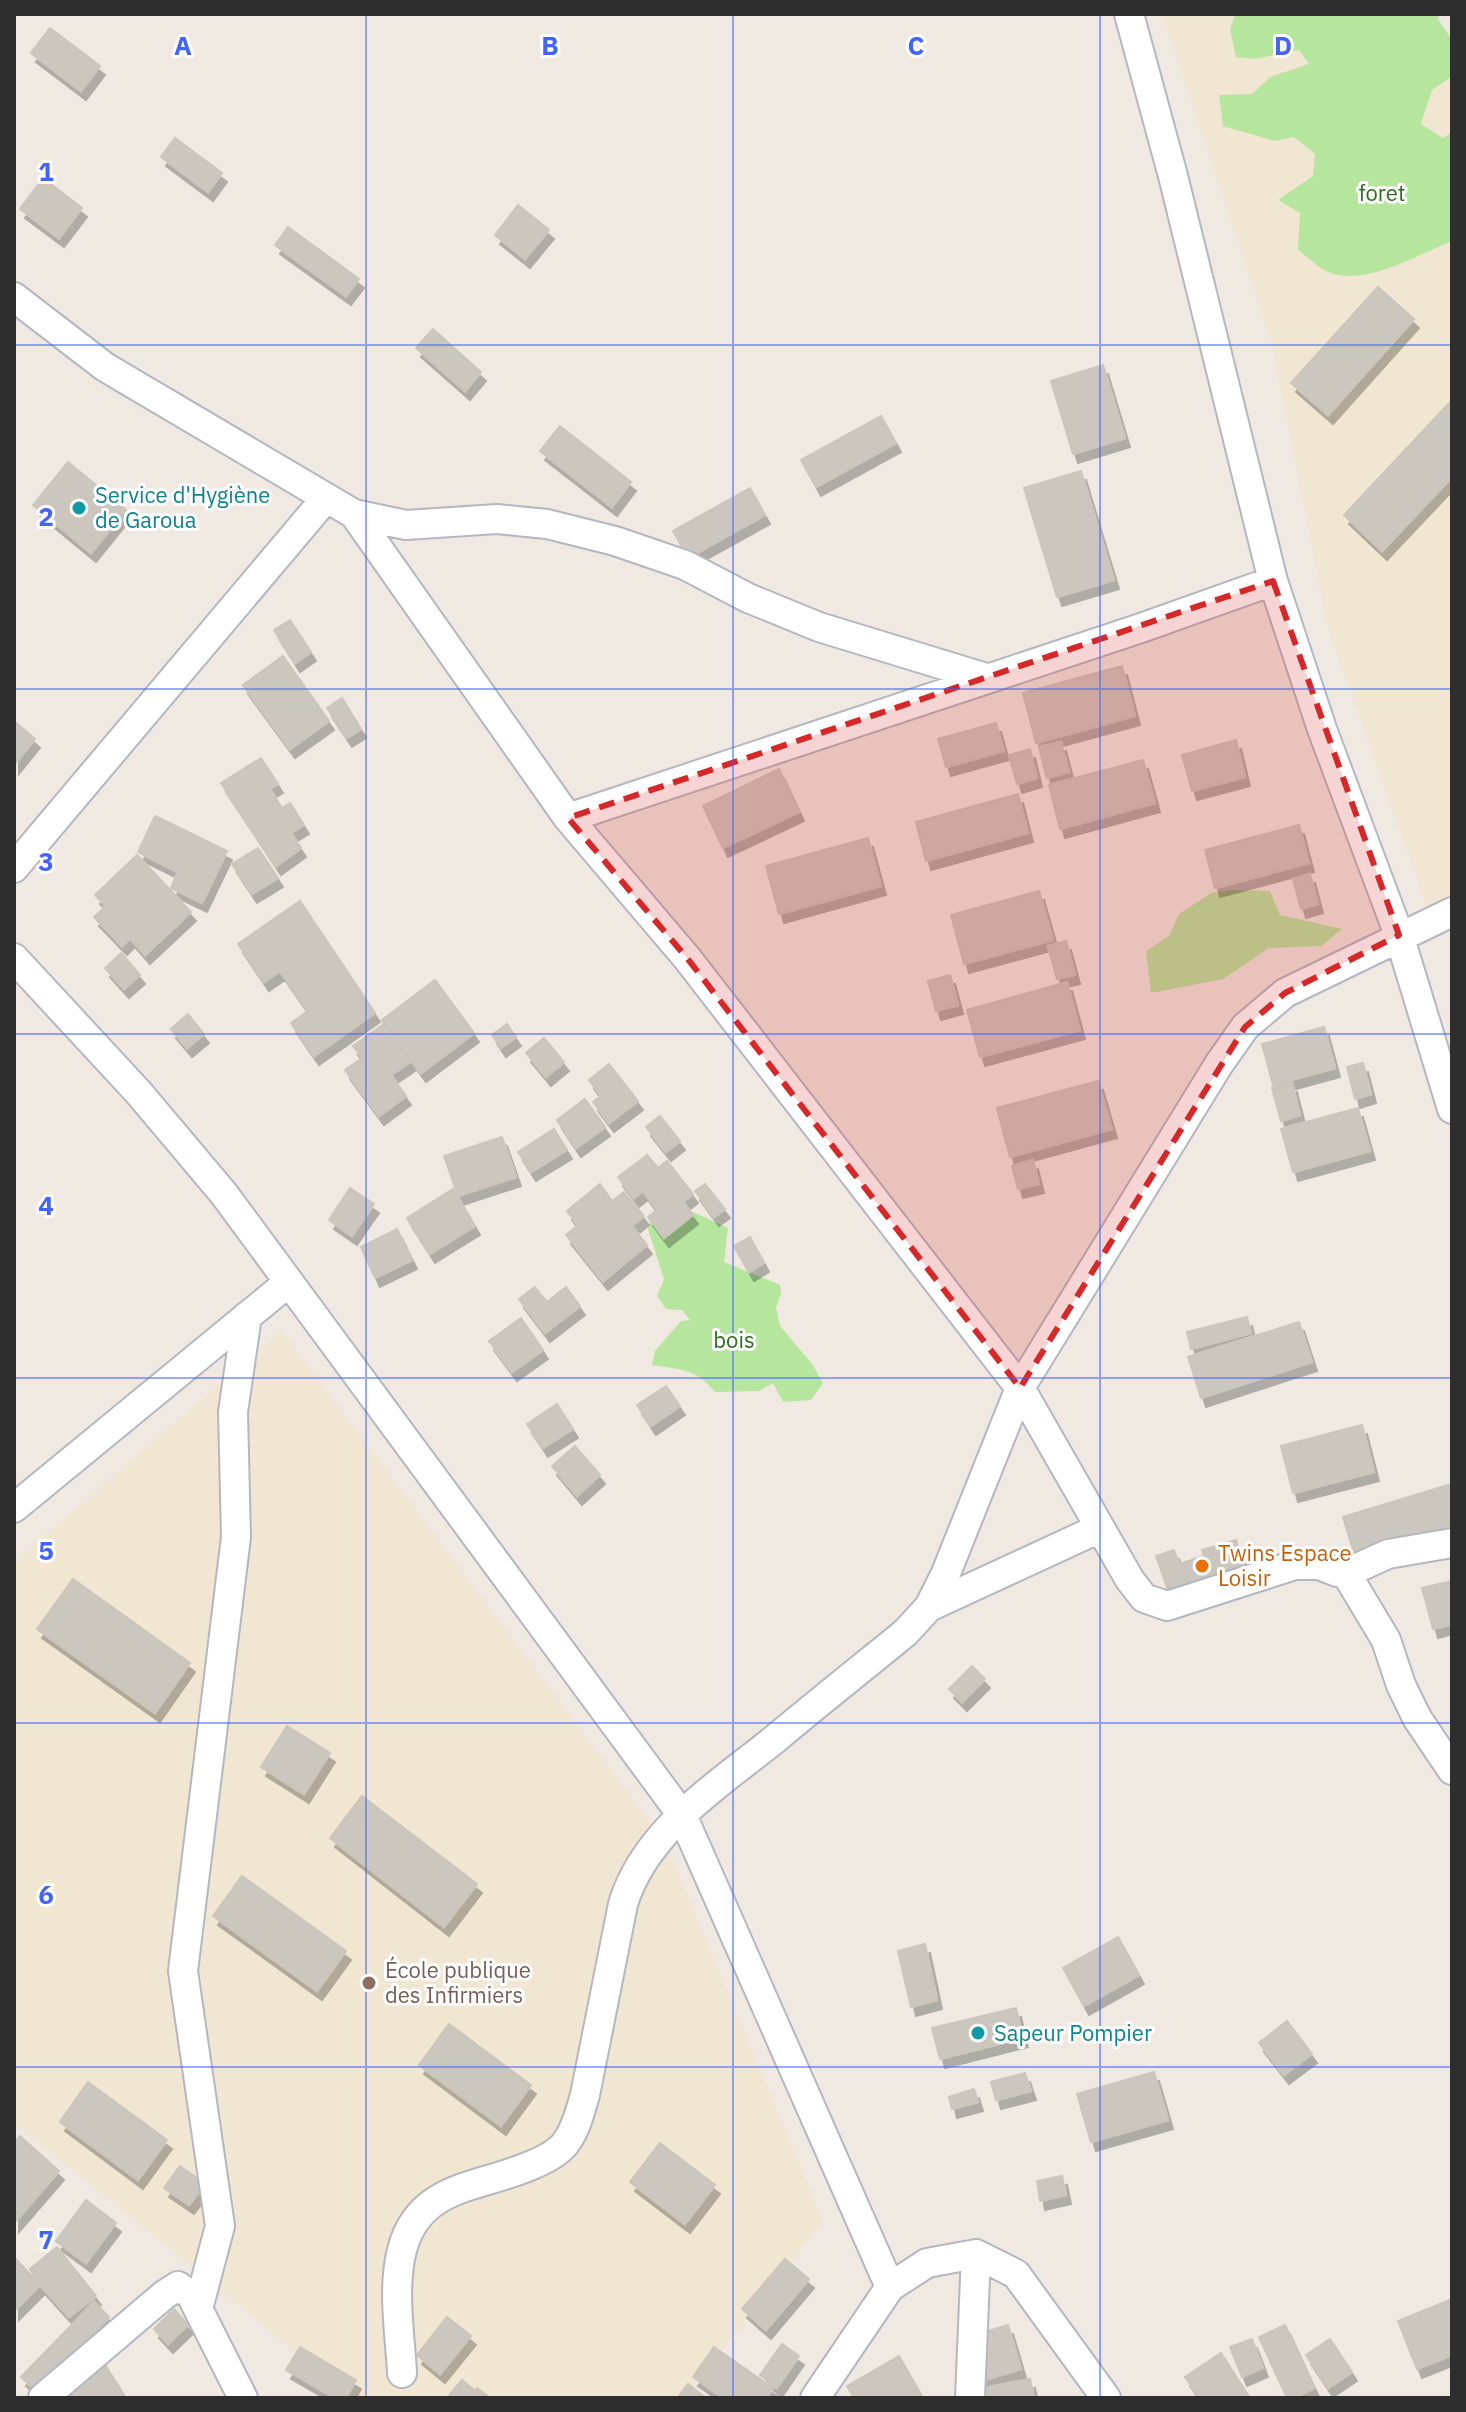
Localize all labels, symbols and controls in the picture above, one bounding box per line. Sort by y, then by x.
text: A [174,28,192,62]
text: B [541,28,559,62]
text: C [908,28,925,62]
text: D [1274,28,1292,62]
text: 1 [38,154,54,188]
park label: foret [1358,178,1406,207]
place label: Service d'Hygiène de Garoua [95,480,270,534]
text: 2 [38,499,54,533]
marker: Service d'Hygiène de Garoua [70,499,88,517]
text: 3 [38,844,54,878]
text: 4 [38,1188,54,1222]
park label: bois [713,1325,755,1354]
text: 5 [38,1533,54,1567]
place label: Twins Espace Loisir [1218,1538,1352,1592]
marker: Twins Espace Loisir [1193,1557,1211,1575]
text: 6 [38,1877,54,1911]
place label: École publique des Infirmiers [385,1955,531,2009]
marker: École publique des Infirmiers [360,1974,378,1992]
place label: Sapeur Pompier [994,2018,1152,2047]
marker: Sapeur Pompier [969,2024,987,2042]
text: 7 [38,2222,54,2256]

